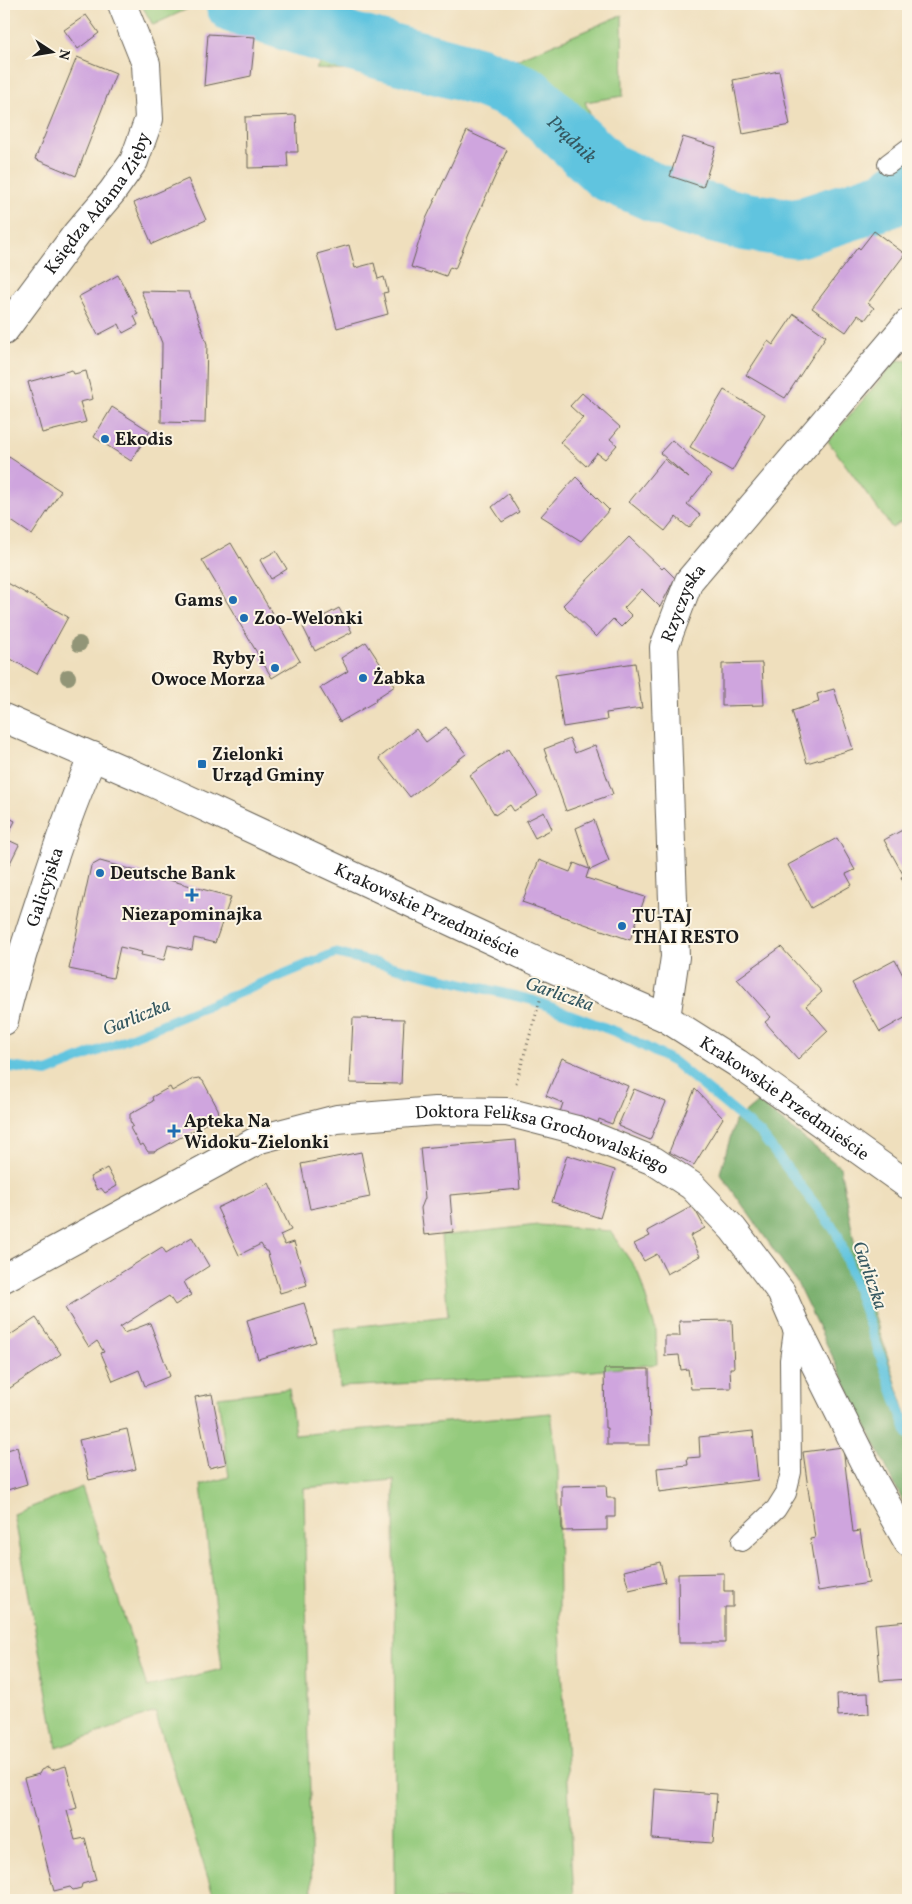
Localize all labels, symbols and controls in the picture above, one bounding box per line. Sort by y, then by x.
north arrow [28,28,78,78]
text: N [53,47,74,61]
water label: Prądnik [541,110,602,170]
street label: Księdza Adama Zięby [39,129,157,280]
place label: Ekodis [115,428,173,453]
marker: Ekodis [99,433,111,445]
street label: Rzyczyska [656,559,712,646]
place label: Gams [175,589,223,614]
marker: Gams [227,594,239,606]
place label: Zoo-Welonki [254,607,363,632]
marker: Zoo-Welonki [238,612,250,624]
place label: Ryby i Owoce Morza [151,647,265,693]
marker: Ryby i Owoce Morza [269,662,281,674]
place label: Żabka [373,667,425,692]
marker: Żabka [357,672,369,684]
place label: Zielonki Urząd Gminy [212,743,324,789]
marker: Zielonki Urząd Gminy [196,758,208,770]
street label: Galicyjska [21,844,71,930]
street label: Krakowskie Przedmieście [330,858,524,966]
place label: Deutsche Bank [110,862,236,887]
marker: Deutsche Bank [94,867,106,879]
marker: Niezapominajka [186,889,198,901]
place label: Niezapominajka [122,903,263,928]
place label: TU-TAJ THAI RESTO [632,905,739,951]
marker: TU-TAJ THAI RESTO [616,920,628,932]
water label: Garliczka [522,971,597,1019]
water label: Garliczka [99,993,175,1043]
street label: Krakowskie Przedmieście [694,1031,874,1167]
street label: Doktora Feliksa Grochowalskiego [414,1100,674,1182]
place label: Apteka Na Widoku-Zielonki [184,1110,329,1156]
marker: Apteka Na Widoku-Zielonki [168,1125,180,1137]
water label: Garliczka [845,1238,893,1313]

